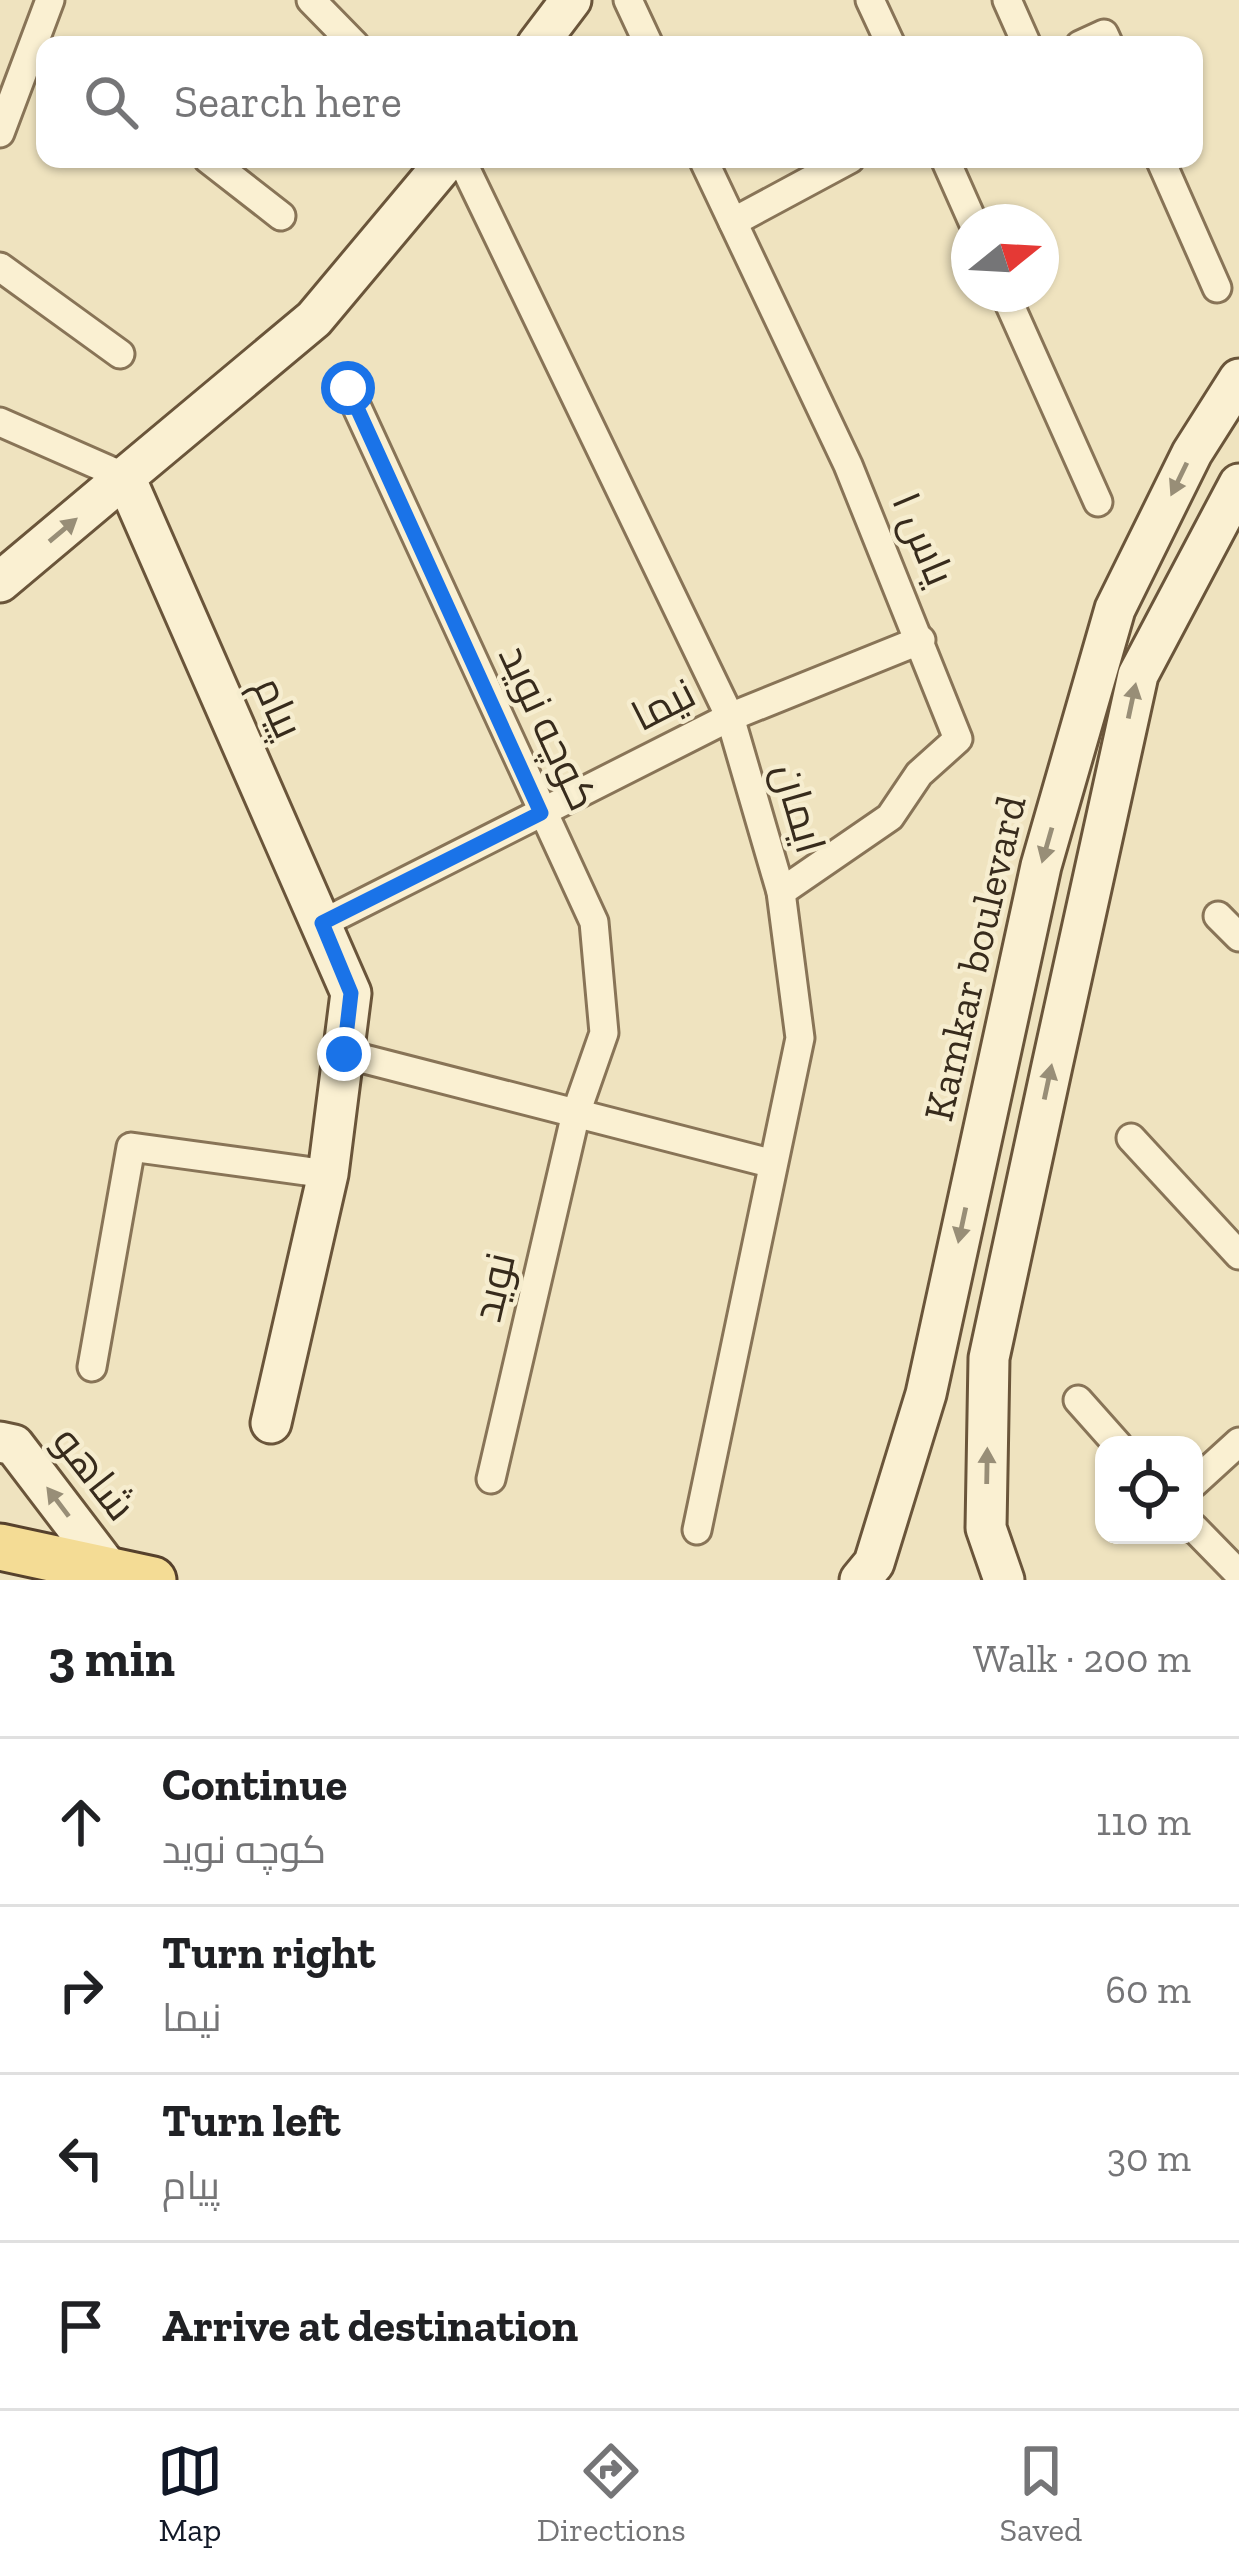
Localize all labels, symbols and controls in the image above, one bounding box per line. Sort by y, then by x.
search box [36,36,1203,168]
icon: search [78,69,144,135]
text: Search here [174,75,402,129]
north arrow [951,204,1059,312]
route start [321,361,375,415]
one-way arrow [1169,462,1189,497]
street label: یاس ۱ [881,484,966,593]
one-way arrow [48,517,78,543]
street label: کوچه نوید [486,636,609,819]
street label: نیما [623,667,703,742]
street label: پیام [240,668,314,747]
one-way arrow [1123,682,1142,720]
street label: ایمان [762,757,837,859]
street label: Kamkar boulevard [912,791,1037,1126]
one-way arrow [1037,827,1056,864]
route end [317,1027,371,1081]
one-way arrow [1040,1063,1059,1101]
one-way arrow [952,1207,971,1245]
street label: نوید [461,1248,526,1327]
street label: شاهو [42,1416,147,1530]
map controls [1095,1436,1203,1544]
button: locate [1095,1436,1203,1544]
one-way arrow [978,1446,997,1484]
one-way arrow [46,1487,70,1518]
text: 3 min [48,1628,175,1689]
text: Walk · 200 m [973,1635,1191,1682]
text: Continue [162,1758,347,1812]
icon: ahead [48,1789,114,1855]
text: 110 m [1096,1798,1191,1845]
text: کوچه نوید [162,1826,326,1873]
text: Turn right [162,1926,375,1980]
icon: right [48,1957,114,2023]
text: 60 m [1105,1966,1191,2013]
text: نیما [162,1994,222,2041]
text: Turn left [162,2094,340,2148]
icon: left [48,2125,114,2191]
text: 30 m [1107,2134,1191,2181]
text: پیام [162,2162,220,2209]
icon: arrive [48,2293,114,2359]
text: Arrive at destination [162,2299,578,2353]
tab: Map [157,2438,223,2549]
tab: Directions [537,2438,686,2549]
tab: Saved [999,2438,1082,2549]

